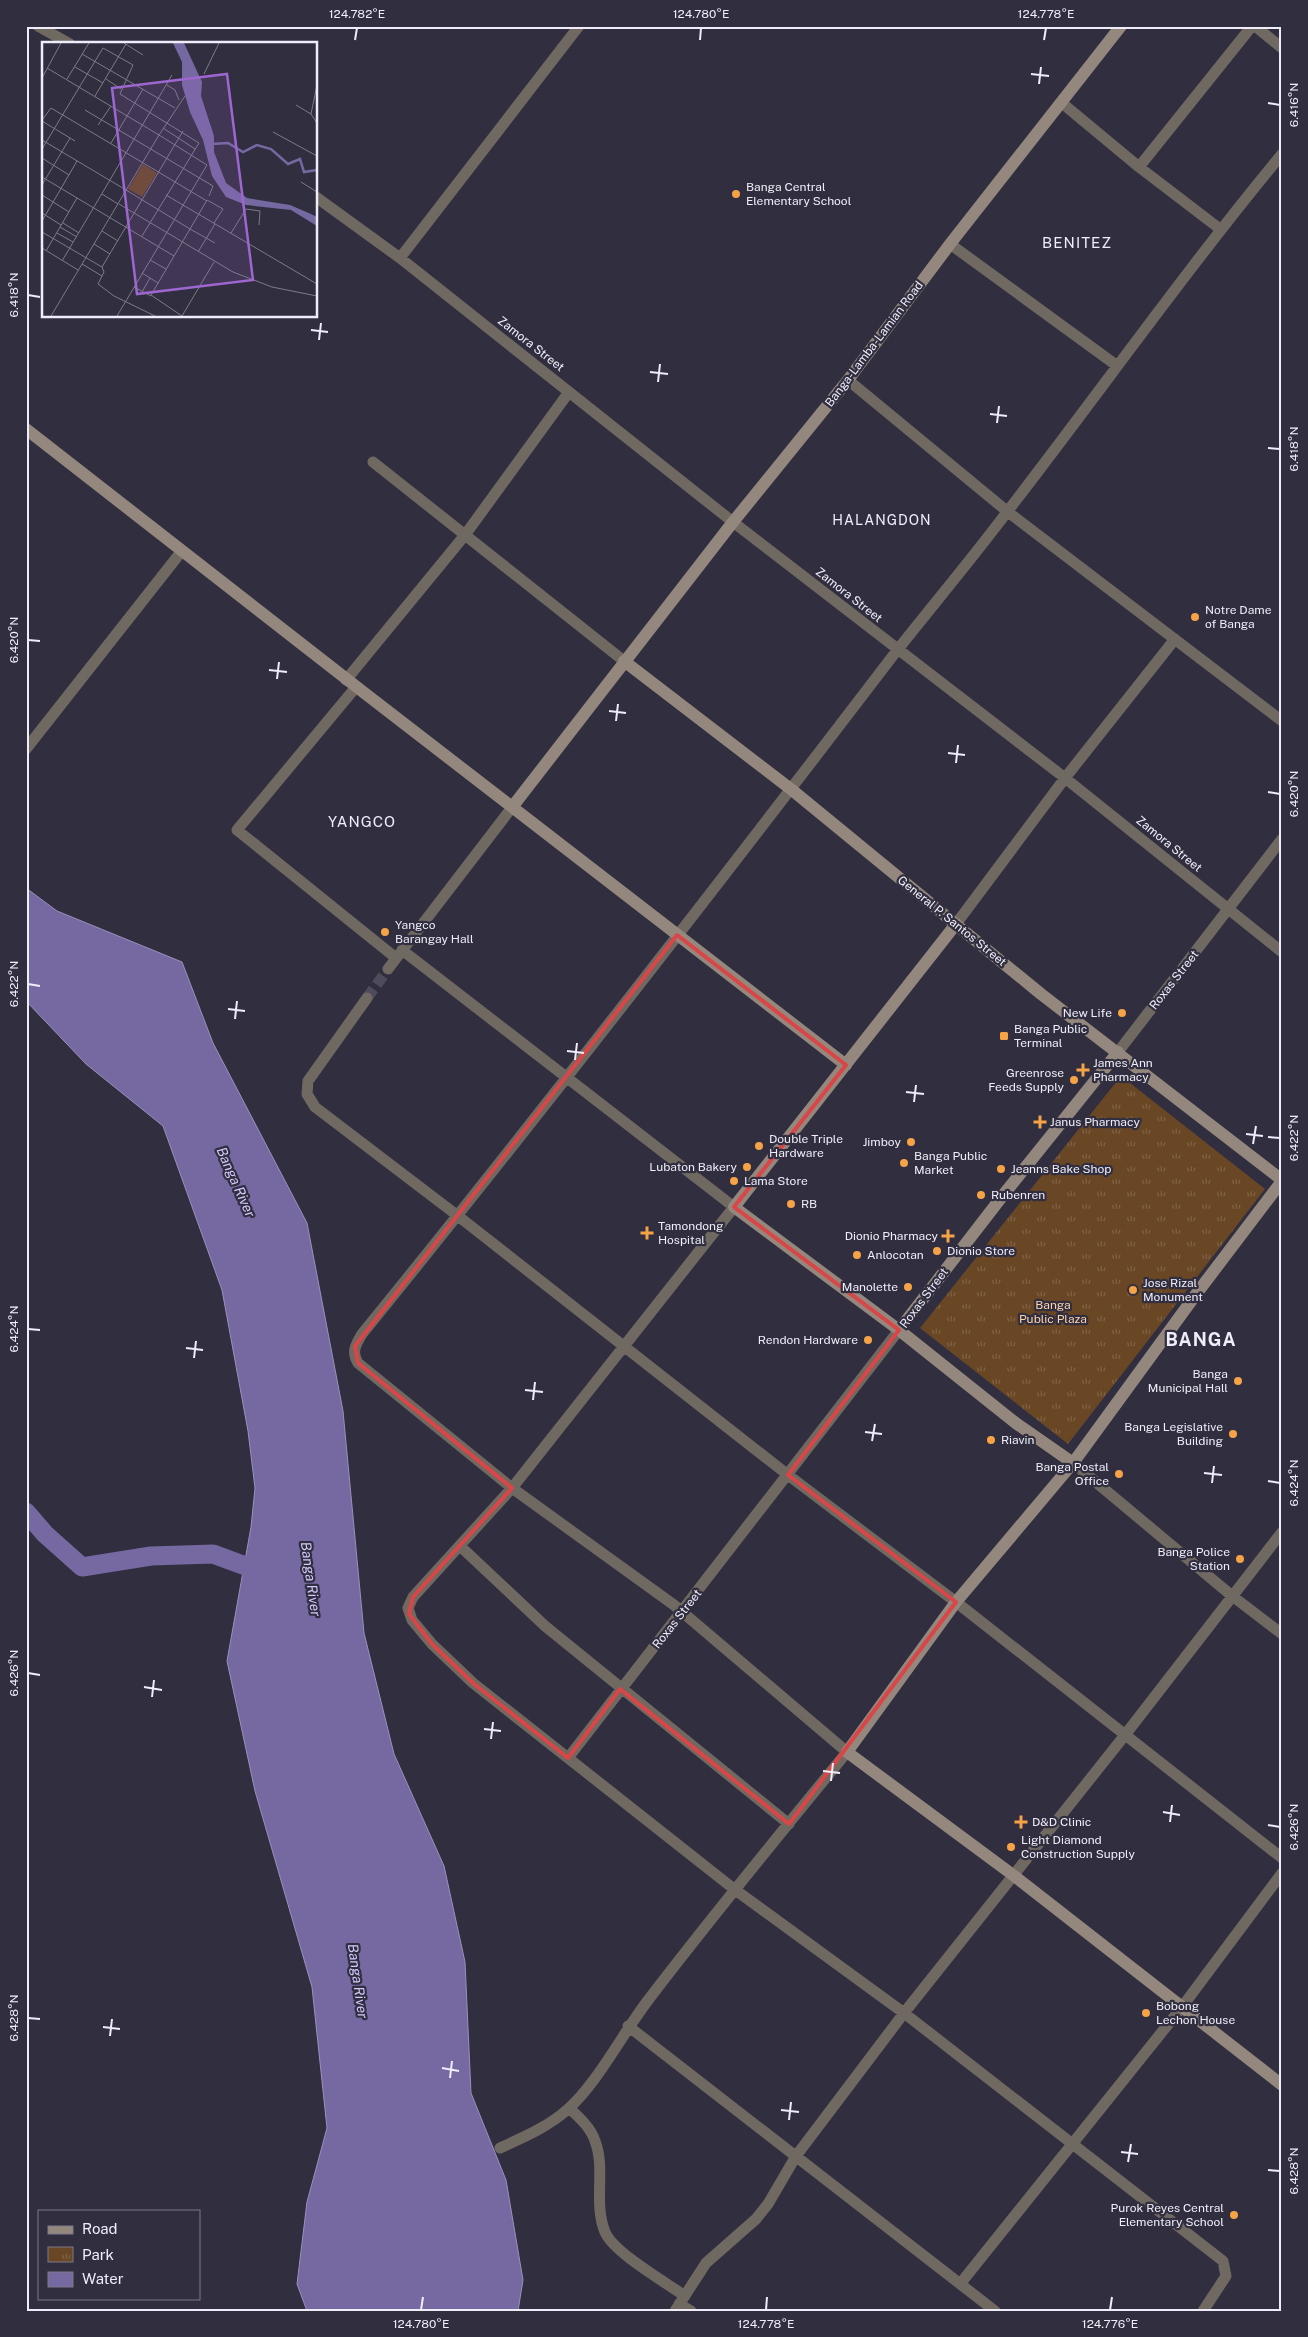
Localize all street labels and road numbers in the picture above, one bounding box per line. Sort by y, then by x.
street label: Banga-Lamba-Lamian Road [822,278,926,410]
street label: Zamora Street [495,314,567,375]
street label: Zamora Street [813,565,885,626]
street label: Zamora Street [1133,813,1205,875]
street label: General P. Santos Street [895,873,1009,969]
street label: Roxas Street [1147,947,1202,1012]
street label: Roxas Street [897,1265,951,1331]
street label: Roxas Street [650,1586,705,1651]

